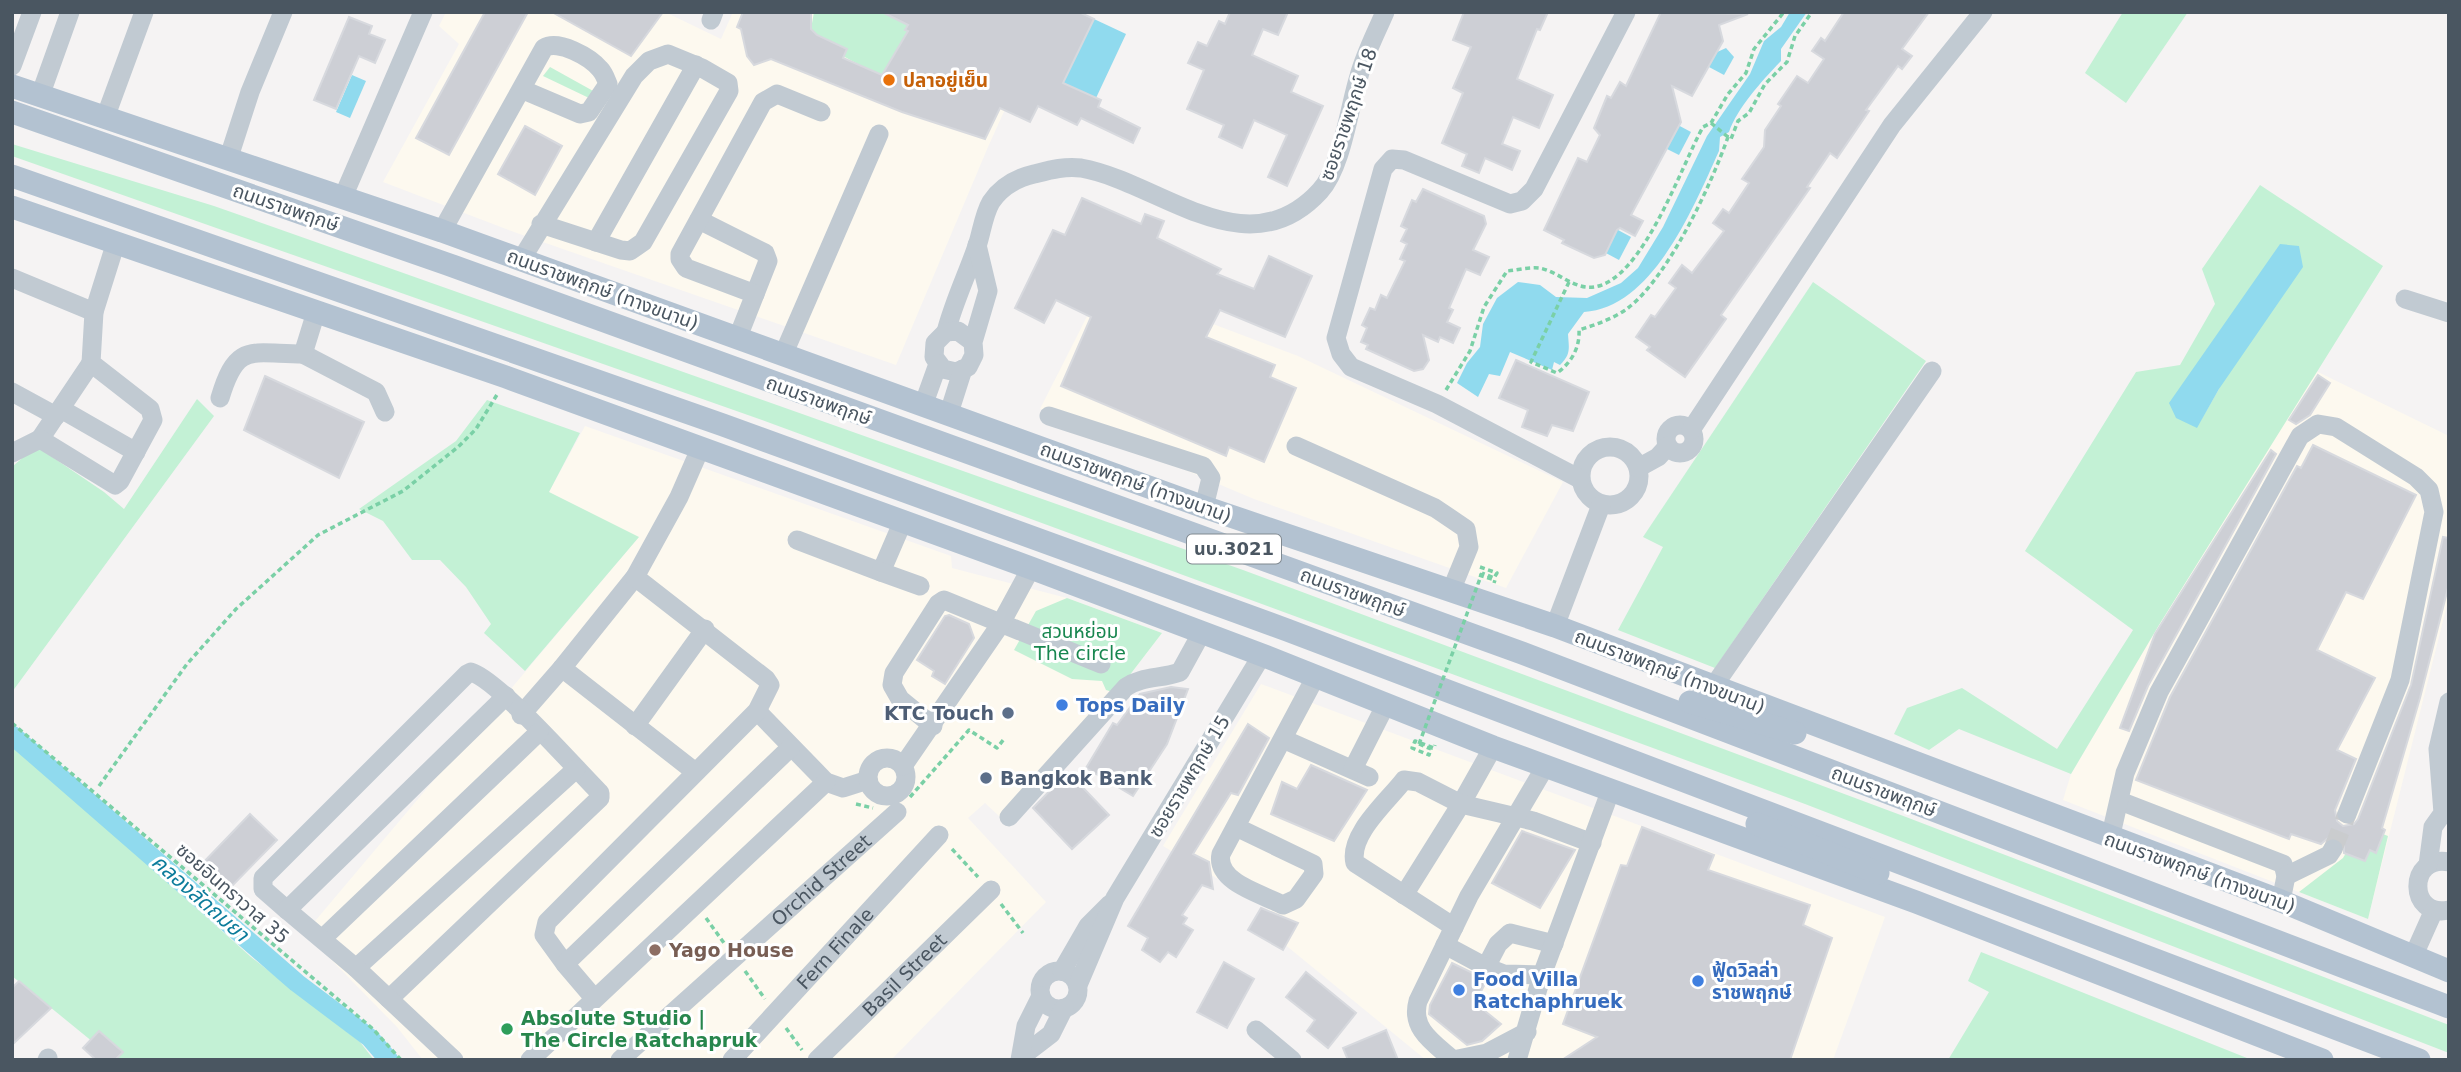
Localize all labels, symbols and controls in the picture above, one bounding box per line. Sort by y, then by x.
street label: ซอยราชพฤกษ์ 18 [1315,45,1381,183]
place label: ปลาอยู่เย็น [903,69,988,92]
marker: ปลาอยู่เย็น [881,72,897,88]
street label: ถนนราชพฤกษ์ [230,179,342,235]
street label: ถนนราชพฤกษ์ (ทางขนาน) [504,244,702,334]
street label: ถนนราชพฤกษ์ [763,371,875,429]
street label: ถนนราชพฤกษ์ (ทางขนาน) [1037,437,1235,527]
road number: นบ.3021 [1187,534,1281,564]
street label: ถนนราชพฤกษ์ [1297,563,1409,621]
park label: สวนหย่อม The circle [1033,620,1126,664]
street label: ถนนราชพฤกษ์ (ทางขนาน) [1572,625,1768,717]
place label: Tops Daily [1076,694,1186,716]
marker: Tops Daily [1054,697,1070,713]
place label: KTC Touch [884,702,994,724]
marker: KTC Touch [1000,705,1016,721]
street label: ซอยราชพฤกษ์ 15 [1144,711,1234,841]
street label: ถนนราชพฤกษ์ [1829,761,1939,821]
place label: Bangkok Bank [1000,767,1153,789]
marker: Bangkok Bank [978,770,994,786]
street label: ถนนราชพฤกษ์ (ทางขนาน) [2101,827,2299,917]
street label: Orchid Street [767,830,875,930]
street label: ซอยอินทราวาส 35 [172,838,294,948]
water label: คลองลัดถมยา [147,850,254,947]
street label: Fern Finale [792,903,878,993]
street label: Basil Street [858,929,951,1021]
place label: Yago House [668,939,794,961]
marker: Yago House [647,942,663,958]
place label: ฟู้ดวิลล่า ราชพฤกษ์ [1712,959,1792,1003]
place label: Food Villa Ratchaphruek [1473,968,1623,1012]
marker: ฟู้ดวิลล่า ราชพฤกษ์ [1690,973,1706,989]
marker: Food Villa Ratchaphruek [1451,982,1467,998]
place label: Absolute Studio | The Circle Ratchapruk [521,1007,758,1051]
marker: Absolute Studio | The Circle Ratchapruk [499,1021,515,1037]

